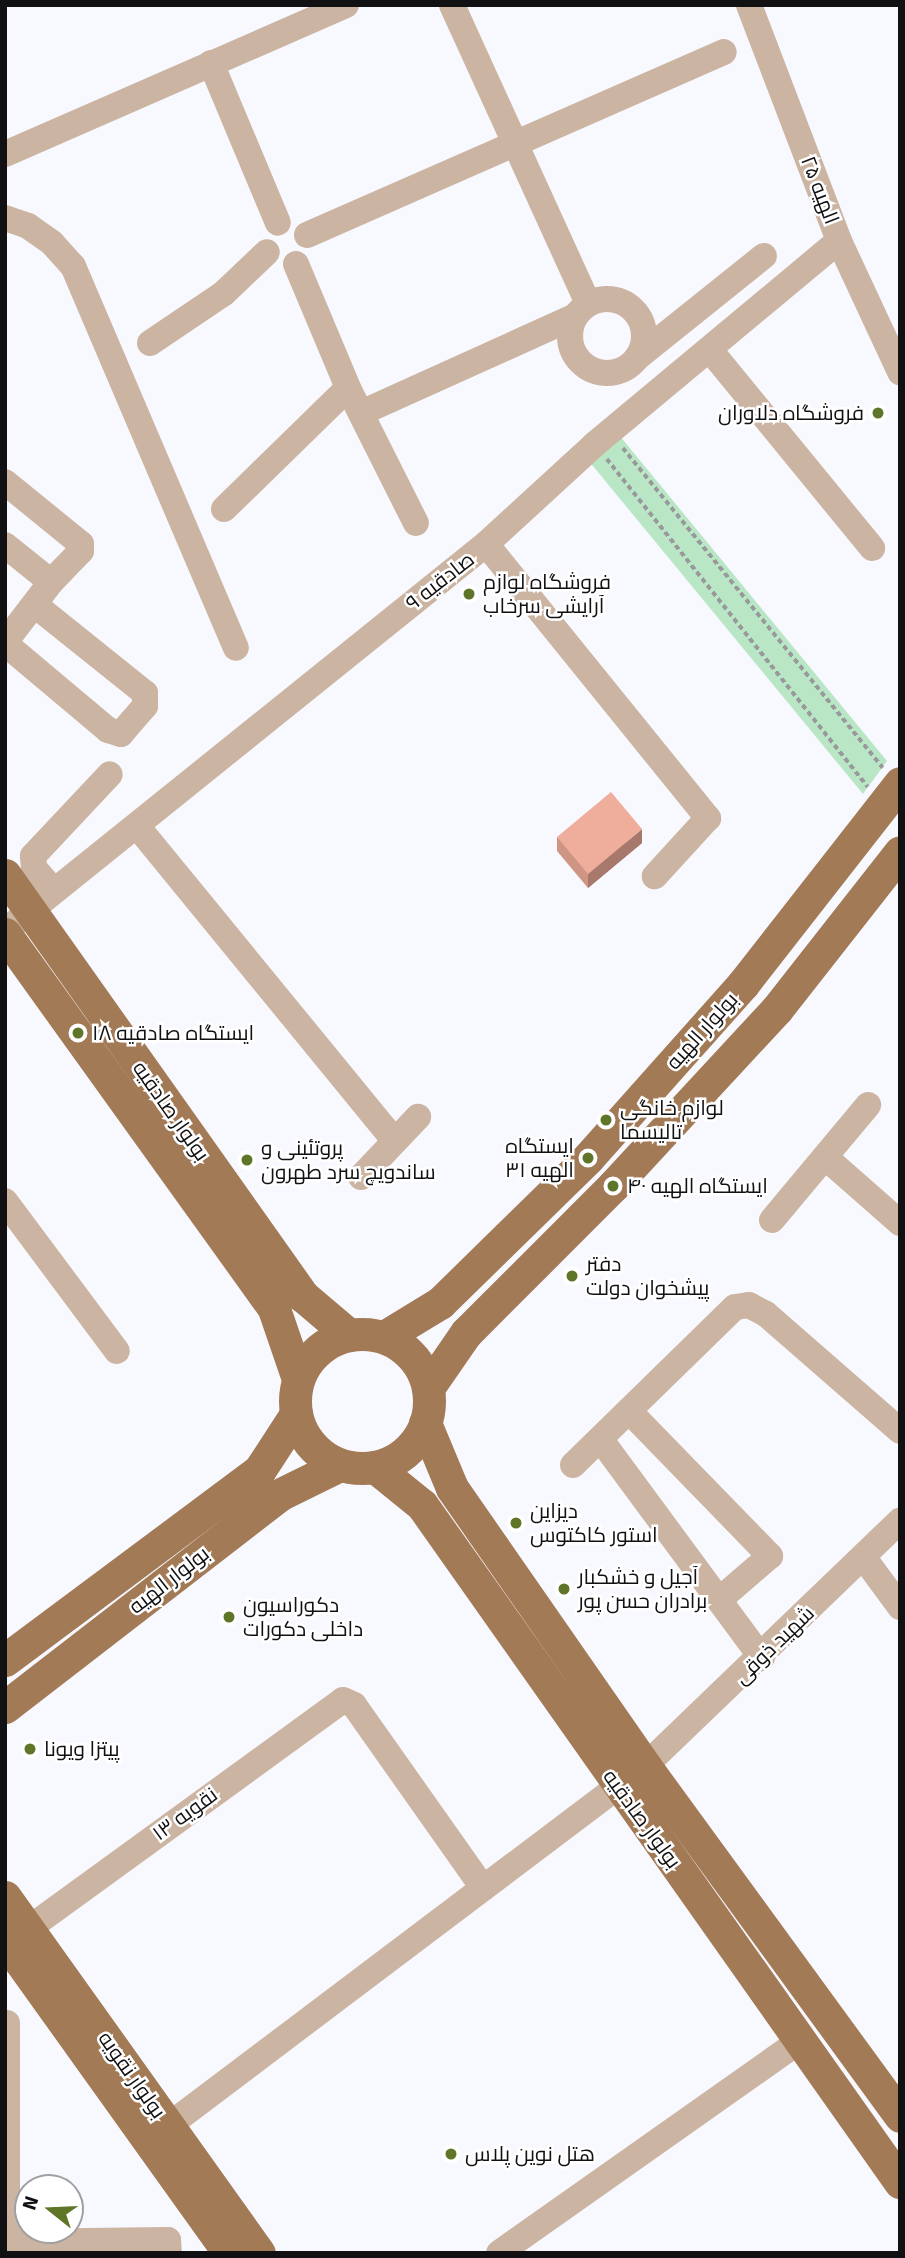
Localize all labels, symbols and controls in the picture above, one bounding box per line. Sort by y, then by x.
street label: الهیه ۲۵ [796,152,844,228]
place label: فروشگاه دلاوران [718,400,864,426]
marker: فروشگاه دلاوران [870,405,886,421]
street label: صادقیه ۹ [401,546,479,616]
place label: فروشگاه لوازم آرایشی سرخاب [483,569,611,619]
marker: فروشگاه لوازم آرایشی سرخاب [461,586,477,602]
street label: بولوار الهیه [661,987,743,1075]
place label: ایستگاه صادقیه ۱۸ [92,1020,254,1046]
marker: ایستگاه صادقیه ۱۸ [70,1025,86,1041]
street label: بولوار صادقیه [127,1056,215,1166]
place label: لوازم خانگی تالیسما [620,1095,724,1145]
marker: لوازم خانگی تالیسما [598,1112,614,1128]
place label: ایستگاه الهیه ۳۱ [505,1133,574,1183]
place label: پروتئینی و ساندویچ سرد طهرون [261,1135,436,1185]
marker: ایستگاه الهیه ۳۱ [580,1150,596,1166]
marker: پروتئینی و ساندویچ سرد طهرون [239,1152,255,1168]
place label: ایستگاه الهیه ۴۰ [627,1173,768,1199]
marker: ایستگاه الهیه ۴۰ [605,1178,621,1194]
place label: دفتر پیشخوان دولت [586,1251,709,1301]
marker: دفتر پیشخوان دولت [564,1268,580,1284]
place label: دیزاین استور کاکتوس [530,1498,658,1548]
marker: دیزاین استور کاکتوس [508,1515,524,1531]
street label: بولوار الهیه [124,1541,214,1619]
place label: آجیل و خشکبار برادران حسن پور [578,1564,707,1614]
marker: آجیل و خشکبار برادران حسن پور [556,1581,572,1597]
place label: دکوراسیون داخلی دکورات [243,1592,363,1642]
street label: شهید ذوقی [729,1601,819,1689]
marker: دکوراسیون داخلی دکورات [221,1609,237,1625]
place label: پیتزا ویونا [44,1736,120,1762]
marker: پیتزا ویونا [22,1741,38,1757]
street label: بولوار صادقیه [598,1765,686,1873]
street label: نقویه ۱۳ [148,1782,222,1846]
street label: بولوار نقویه [93,2027,171,2123]
place label: هتل نوین پلاس [465,2141,595,2167]
marker: هتل نوین پلاس [443,2146,459,2162]
north arrow [14,2174,84,2244]
text: N [17,2193,44,2213]

